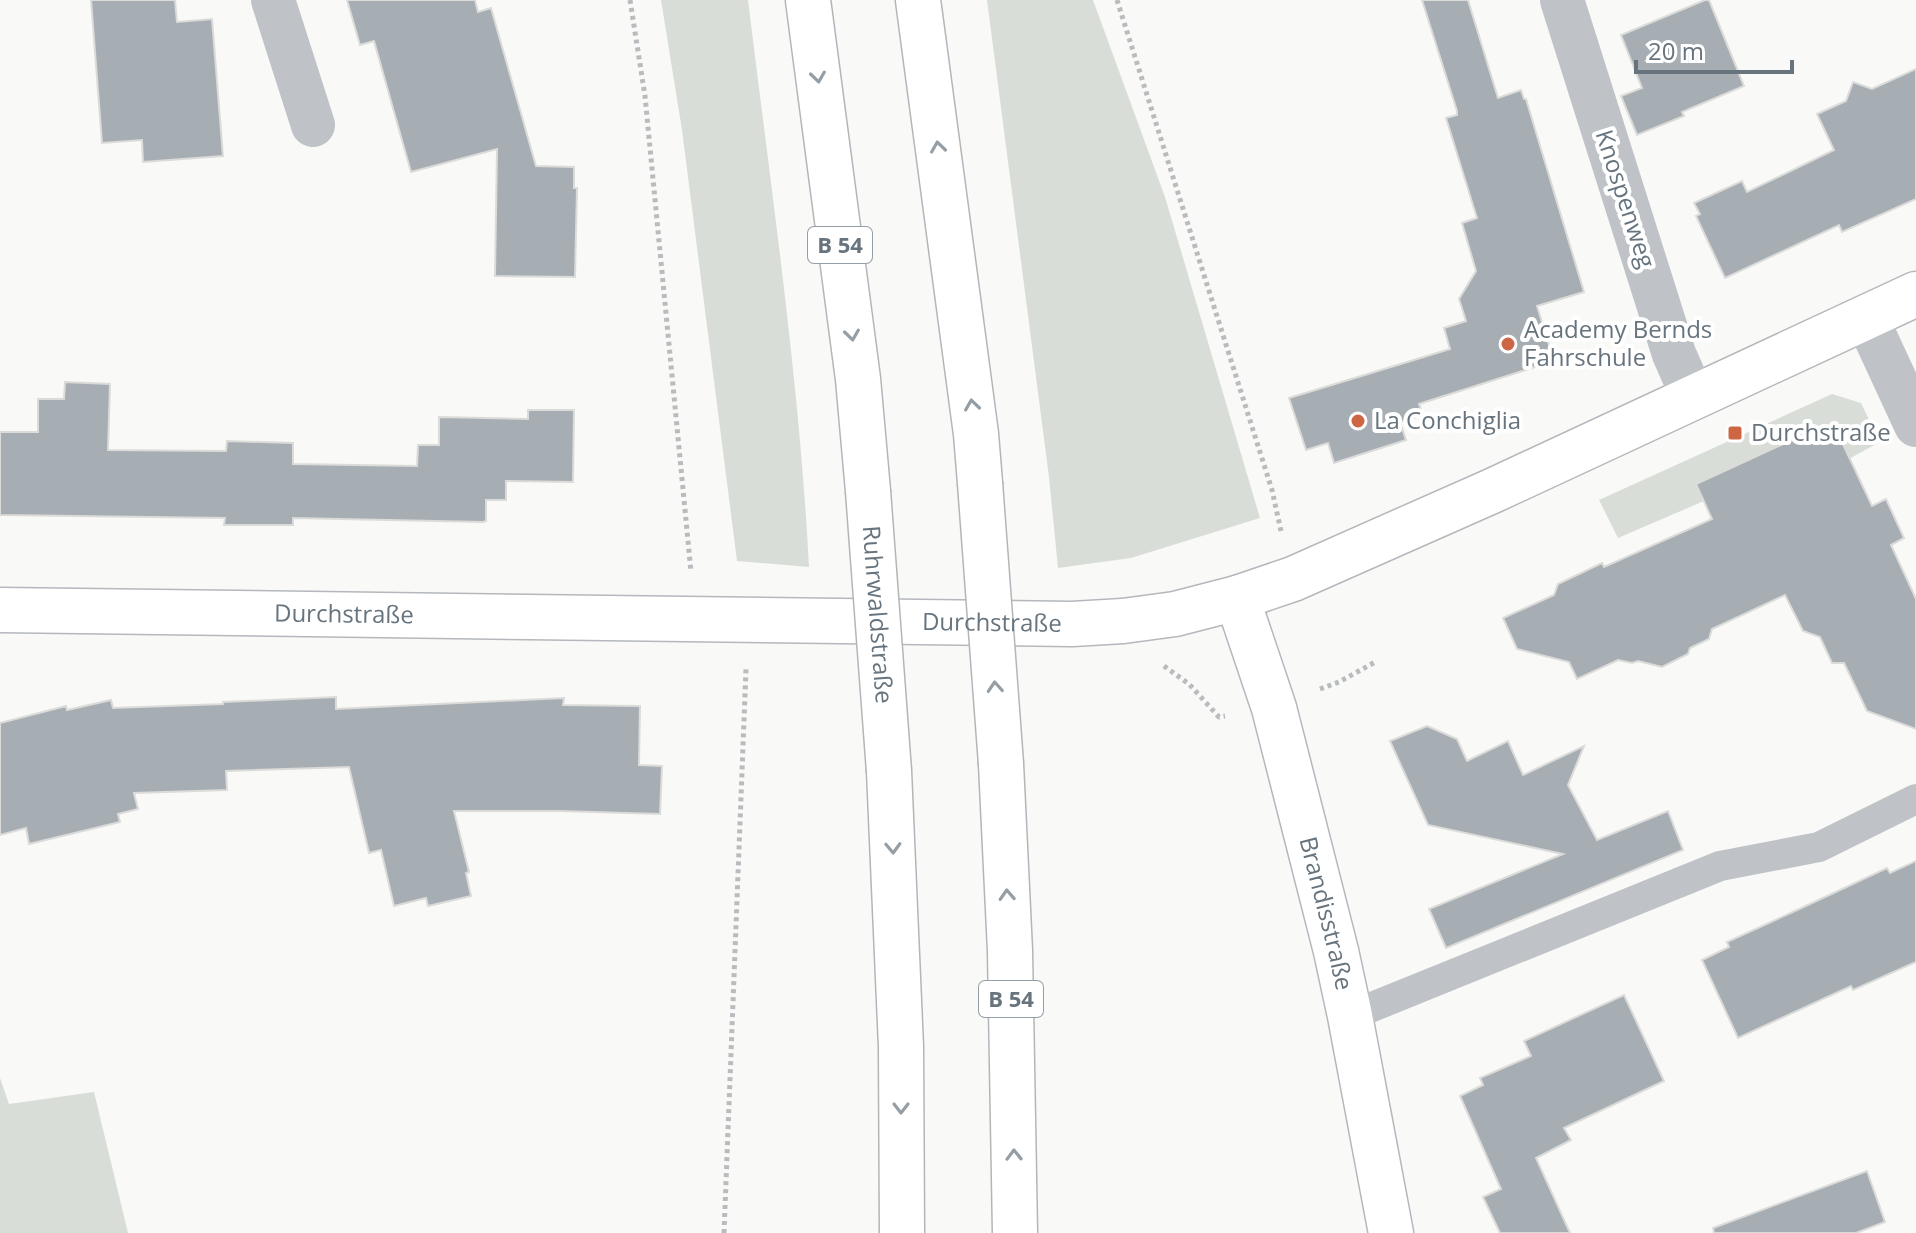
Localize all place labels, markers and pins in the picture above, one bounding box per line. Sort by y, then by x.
place label: Academy Bernds Fahrschule [1524,312,1712,373]
marker: Academy Bernds Fahrschule [1499,335,1517,353]
place label: La Conchiglia [1374,403,1521,436]
marker: La Conchiglia [1349,412,1367,430]
place label: Durchstraße [1751,415,1891,448]
marker: Durchstraße [1726,424,1744,442]

